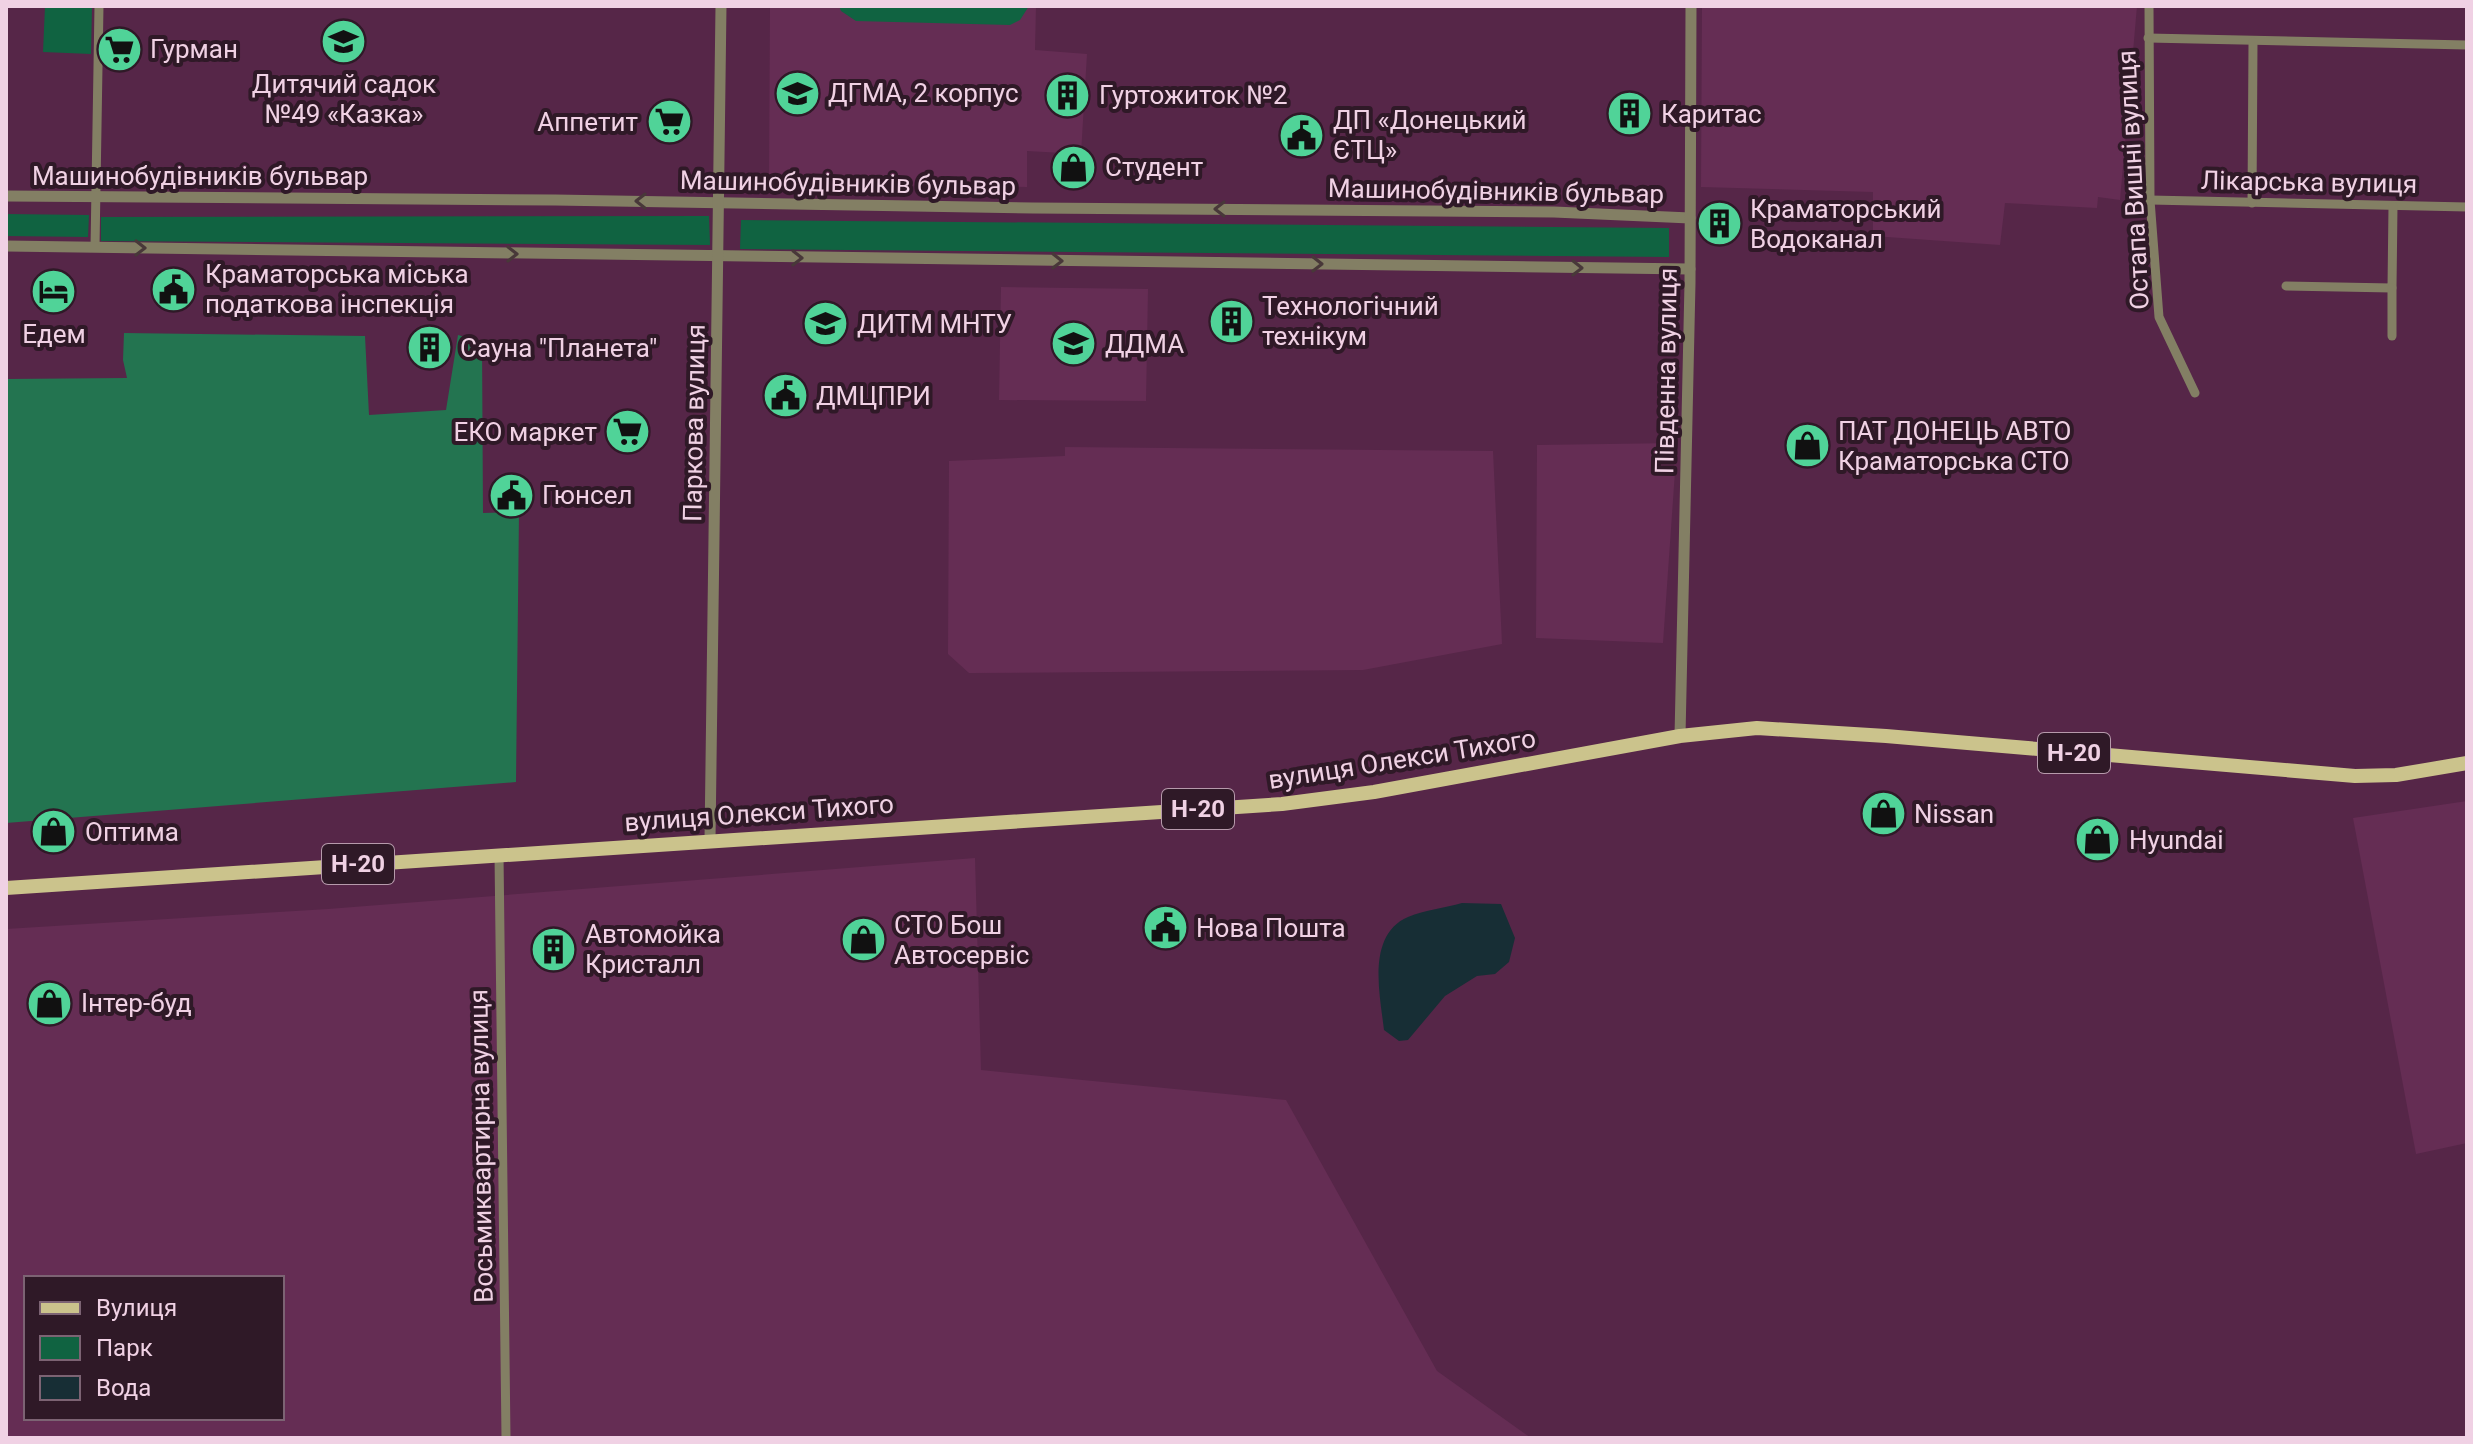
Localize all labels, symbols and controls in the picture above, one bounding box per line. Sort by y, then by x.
school or university icon: Дитячий садок №49 «Казка» [320,17,368,65]
supermarket icon: Гурман [95,25,143,73]
place label: Гурман [150,34,238,64]
street label: Остапа Вишні вулиця [2111,49,2155,311]
place label: Дитячий садок №49 «Казка» [252,69,436,129]
school or university icon: ДГМА, 2 корпус [773,69,821,117]
building icon: Гуртожиток №2 [1044,71,1092,119]
place label: ДГМА, 2 корпус [828,78,1019,108]
place label: Гуртожиток №2 [1099,80,1288,110]
building icon: Каритас [1606,90,1654,138]
supermarket icon: Аппетит [645,98,693,146]
place label: Каритас [1661,99,1762,129]
place label: ДП «Донецький ЄТЦ» [1333,105,1527,165]
place label: Аппетит [537,107,638,137]
public building icon: ДП «Донецький ЄТЦ» [1278,111,1326,159]
shop icon: Студент [1050,143,1098,191]
place label: Студент [1105,152,1203,182]
street label: Машинобудівників бульвар [32,161,368,191]
street label: Машинобудівників бульвар [680,165,1016,201]
street label: Лікарська вулиця [2201,165,2417,199]
street label: Машинобудівників бульвар [1328,173,1664,209]
one-way arrow [634,192,647,210]
place label: Краматорський Водоканал [1750,194,1942,254]
one-way arrow [1213,200,1226,218]
building icon: Краматорський Водоканал [1695,200,1743,248]
one-way arrow [134,239,147,257]
one-way arrow [506,245,519,263]
one-way arrow [791,249,804,267]
one-way arrow [1051,252,1064,270]
one-way arrow [1311,256,1324,273]
place label: Краматорська міська податкова інспекція [205,259,469,319]
one-way arrow [1571,259,1584,276]
public building icon: Краматорська міська податкова інспекція [150,265,198,313]
hotel icon: Едем [30,267,78,315]
street label: Південна вулиця [1649,268,1683,474]
place label: Технологічний технікум [1262,291,1439,351]
building icon: Технологічний технікум [1207,297,1255,345]
school or university icon: ДИТМ МНТУ [802,300,850,348]
place label: ДИТМ МНТУ [857,309,1012,339]
place label: Едем [22,319,86,349]
school or university icon: ДДМА [1050,320,1098,368]
building icon: Сауна "Планета" [405,324,453,372]
street label: Паркова вулиця [677,324,711,522]
place label: ДДМА [1105,329,1184,359]
place label: Сауна "Планета" [460,333,657,363]
public building icon: ДМЦПРИ [761,372,809,420]
place label: ДМЦПРИ [816,381,931,411]
supermarket icon: ЕКО маркет [604,408,652,456]
place label: ПАТ ДОНЕЦЬ АВТО Краматорська СТО [1838,416,2071,476]
place label: ЕКО маркет [454,417,597,447]
shop icon: ПАТ ДОНЕЦЬ АВТО Краматорська СТО [1783,422,1831,470]
public building icon: Гюнсел [487,471,535,519]
place label: Гюнсел [542,480,633,510]
street label: вулиця Олекси Тихого [1266,723,1538,795]
road number: Н-20 [2038,733,2110,773]
street label: вулиця Олекси Тихого [623,789,895,837]
road number: Н-20 [1162,789,1234,829]
shop icon: Nissan [1859,790,1907,838]
place label: Nissan [1914,799,1994,829]
shop icon: Оптима [30,808,78,856]
shop icon: Hyundai [2074,816,2122,864]
place label: Оптима [85,817,179,847]
place label: Hyundai [2129,825,2224,855]
road number: Н-20 [322,844,394,884]
public building icon: Нова Пошта [1141,904,1189,952]
place label: СТО Бош Автосервіс [894,910,1029,970]
place label: Нова Пошта [1196,913,1346,943]
shop icon: СТО Бош Автосервіс [839,916,887,964]
place label: Автомойка Кристалл [585,919,721,979]
building icon: Автомойка Кристалл [530,925,578,973]
shop icon: Інтер-буд [26,979,74,1027]
place label: Інтер-буд [81,988,192,1018]
street label: Восьмиквартирна вулиця [463,989,499,1303]
legend [24,1276,284,1420]
text: Вулиця [96,1294,177,1322]
text: Парк [96,1334,153,1362]
text: Вода [96,1374,151,1402]

